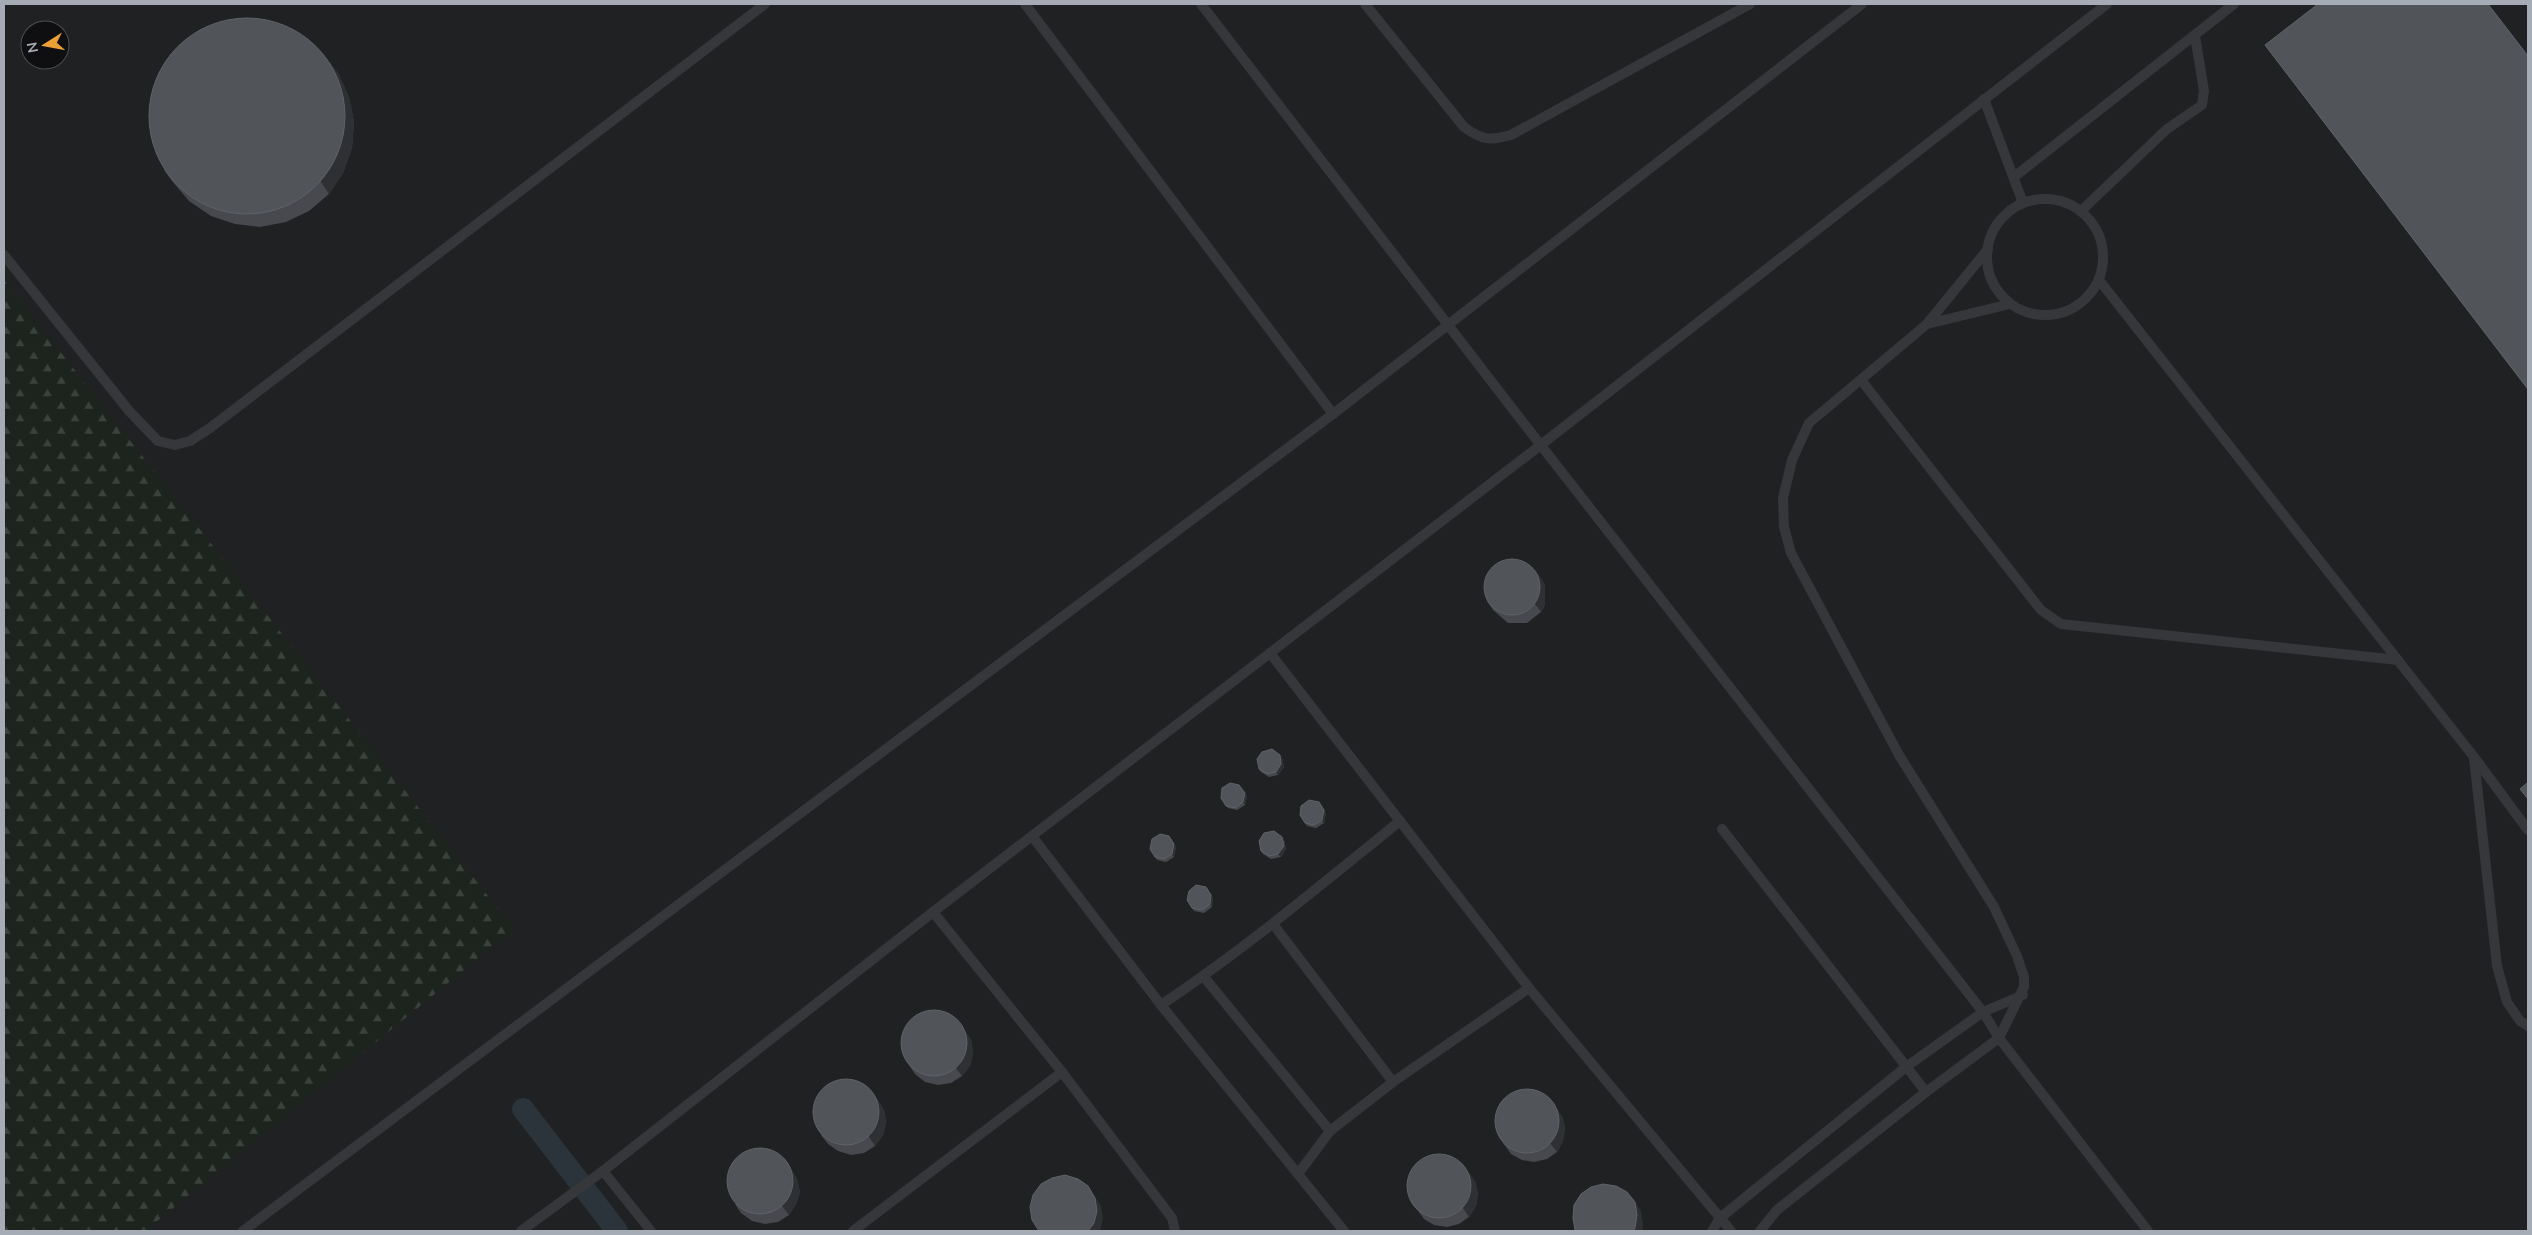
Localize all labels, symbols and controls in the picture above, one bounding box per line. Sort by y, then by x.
north arrow [20,20,70,70]
text: N [22,41,42,54]

